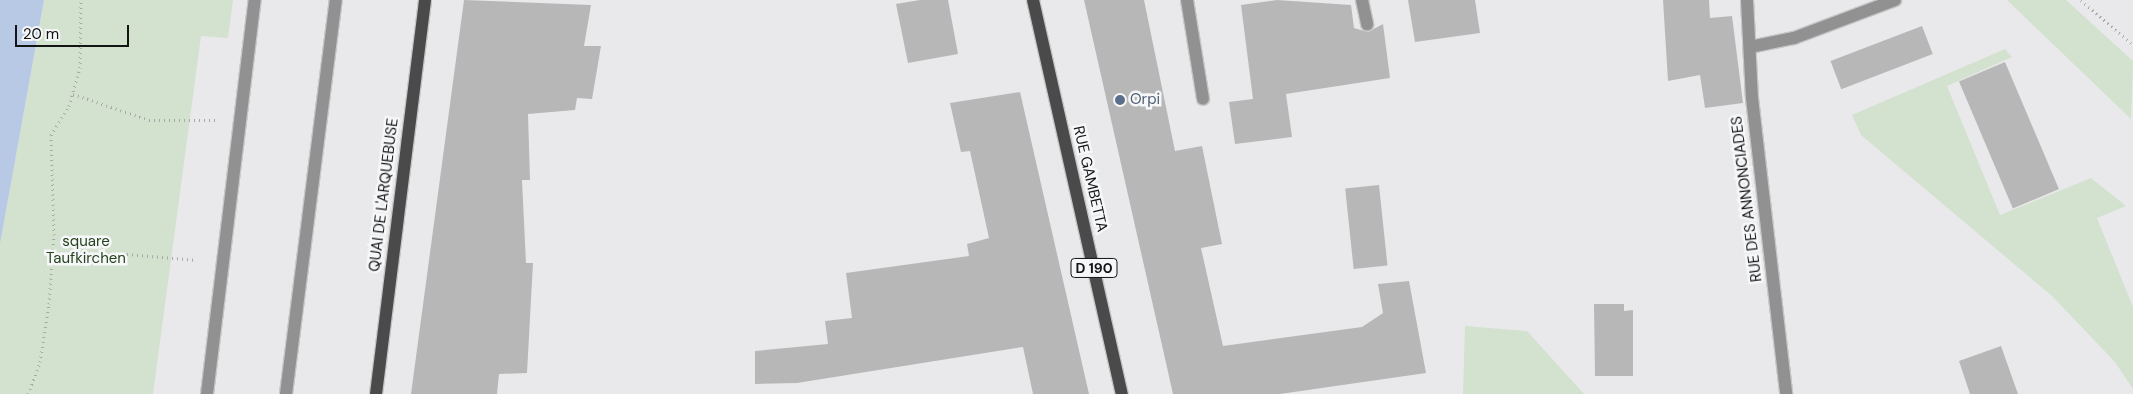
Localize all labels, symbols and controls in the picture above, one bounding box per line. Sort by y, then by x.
scale bar [18,15,131,47]
text: 20 m [23,24,59,44]
place label: Orpi [1130,91,1160,109]
marker: Orpi [1114,94,1126,106]
street label: RUE DES ANNONCIADES [1728,115,1766,283]
street label: QUAI DE L'ARQUEBUSE [366,117,402,273]
street label: RUE GAMBETTA [1069,124,1111,234]
park label: square Taufkirchen [46,232,126,267]
road number: D 190 [1070,256,1118,280]

